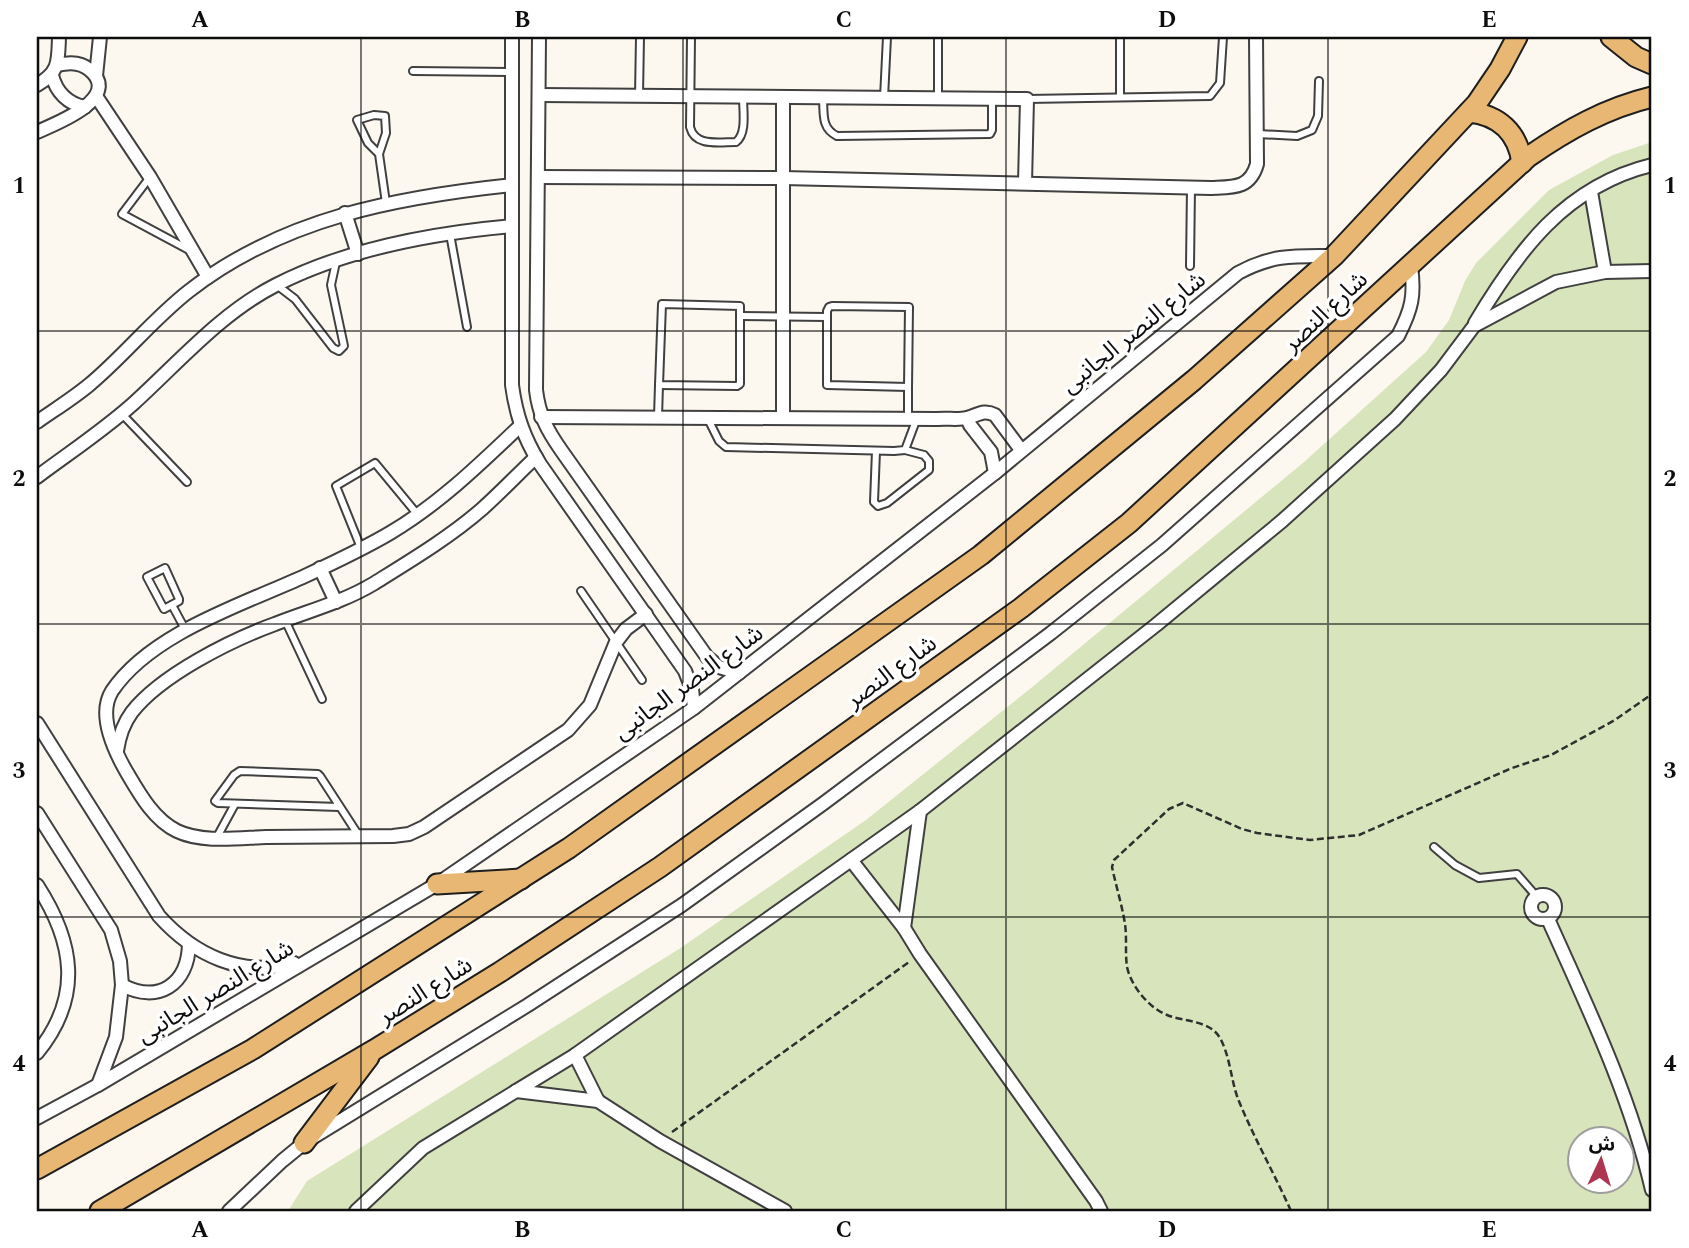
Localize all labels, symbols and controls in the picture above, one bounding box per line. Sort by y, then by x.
text: A [191,3,209,38]
text: B [514,3,530,38]
text: C [836,3,852,38]
text: D [1158,3,1176,38]
text: E [1481,3,1497,38]
text: 1 [13,169,25,204]
text: 1 [1664,169,1676,204]
street label: شارع النصر الجانبى [1053,263,1214,403]
street label: شارع النصر [1274,263,1376,361]
text: 2 [13,462,26,497]
text: 2 [1664,462,1677,497]
street label: شارع النصر الجانبى [606,616,771,750]
street label: شارع النصر [838,626,945,718]
text: 3 [13,754,26,789]
text: 3 [1664,754,1677,789]
street label: شارع النصر الجانبى [130,931,301,1053]
street label: شارع النصر [371,948,480,1035]
text: 4 [13,1047,26,1082]
text: 4 [1664,1047,1677,1082]
north arrow [1566,1126,1636,1196]
text: ش [1588,1129,1616,1160]
text: A [191,1213,209,1248]
text: B [514,1213,530,1248]
text: C [836,1213,852,1248]
text: D [1158,1213,1176,1248]
text: E [1481,1213,1497,1248]

